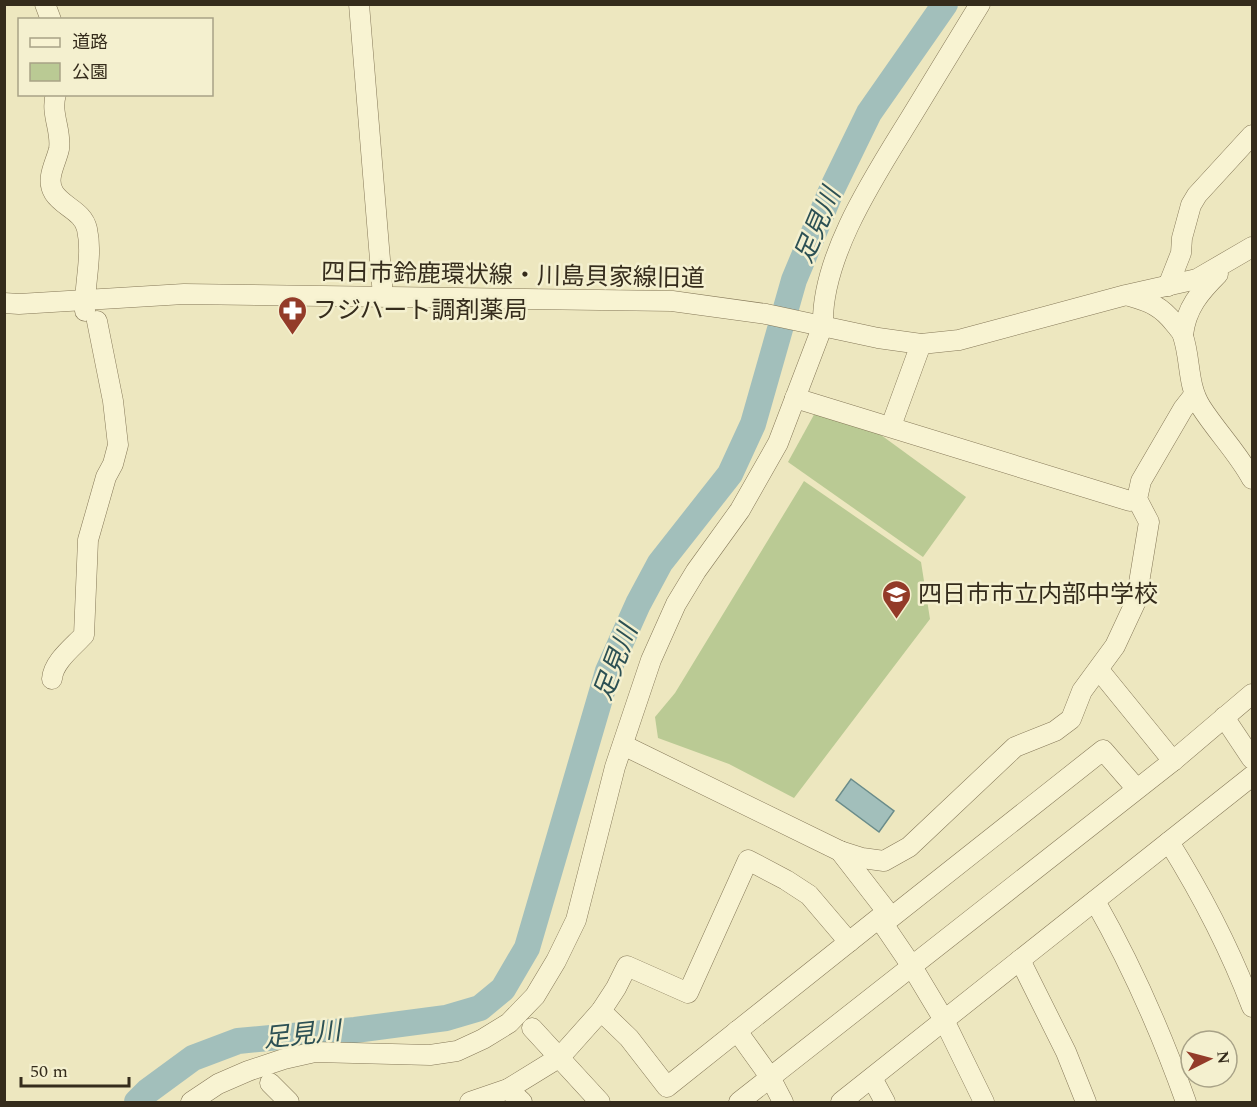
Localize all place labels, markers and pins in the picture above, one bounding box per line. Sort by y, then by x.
place label: フジハート調剤薬局 [313,293,528,329]
pharmacy icon: フジハート調剤薬局 [276,294,308,336]
place label: 四日市市立内部中学校 [918,577,1158,613]
school or university icon: 四日市市立内部中学校 [881,578,913,620]

